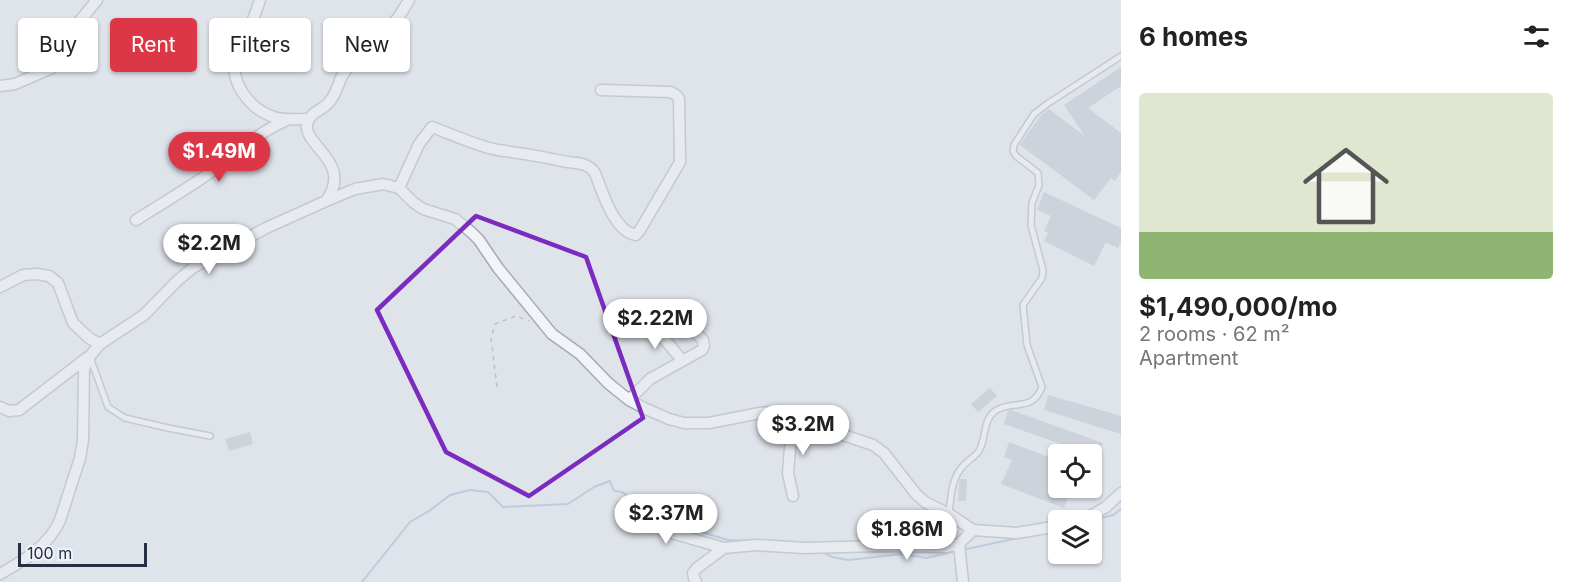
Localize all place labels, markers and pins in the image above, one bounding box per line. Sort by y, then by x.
pin: $1.49M [170,132,268,183]
pin: $2.2M [167,224,251,275]
pin: $2.22M [606,299,704,350]
pin: $3.2M [761,405,845,456]
pin: $2.37M [617,494,715,545]
pin: $1.86M [858,510,956,561]

